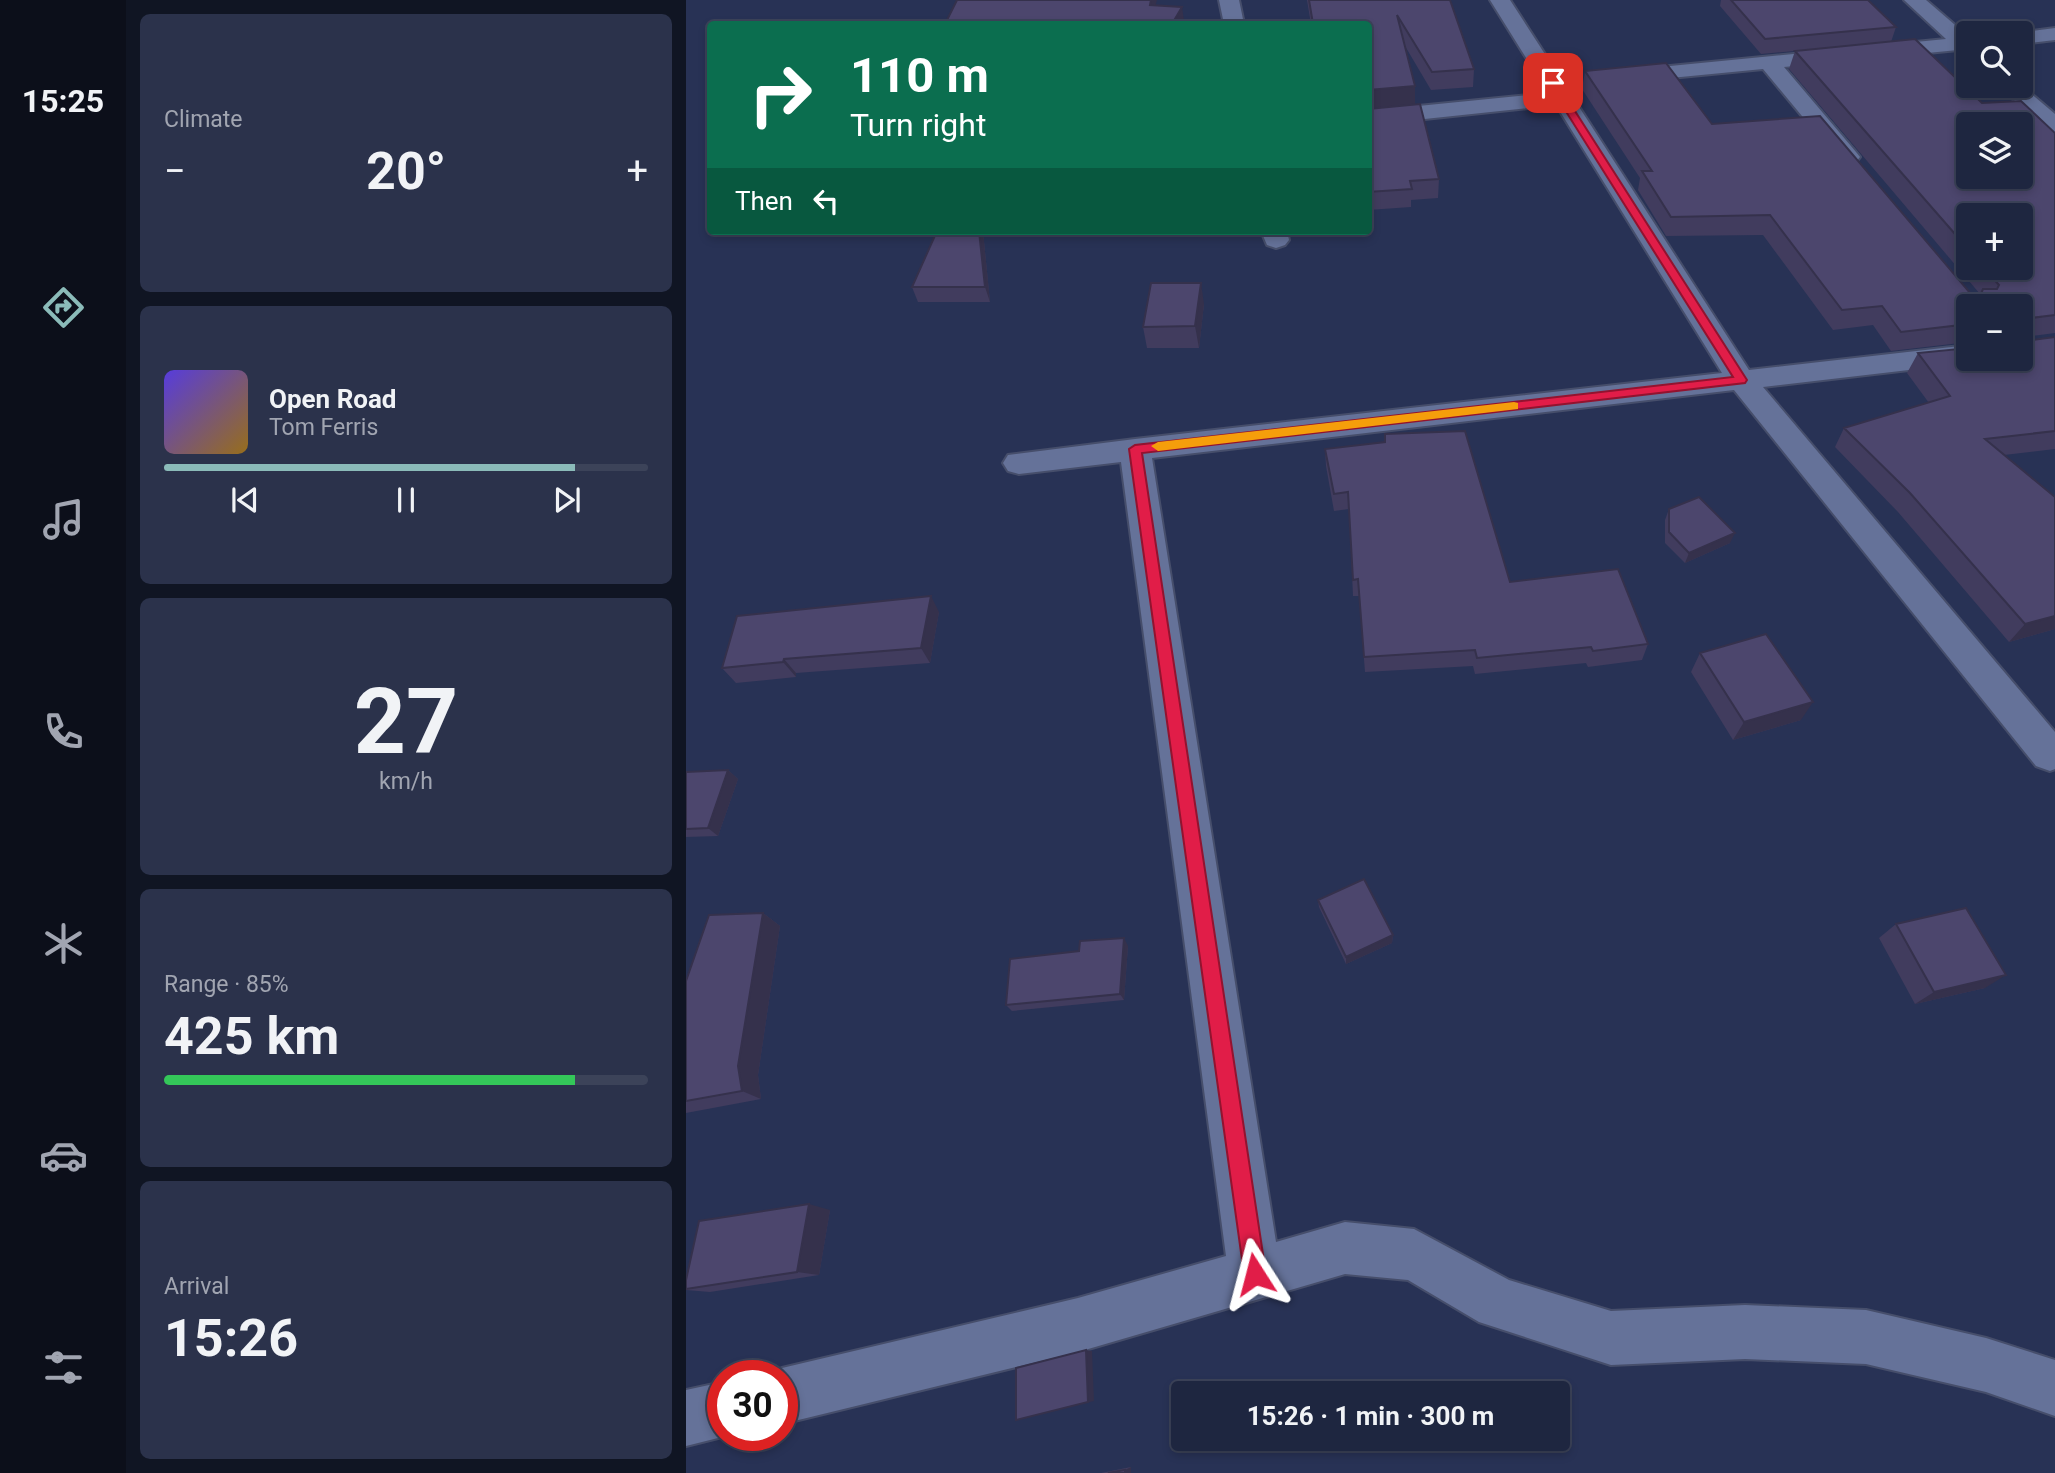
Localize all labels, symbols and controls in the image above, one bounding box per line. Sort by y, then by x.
map controls [1956,21,2033,371]
button: search [1956,21,2033,98]
text: 110 m [850,47,989,104]
icon: right [735,49,826,140]
pin [1523,53,1583,113]
icon: arrive [1534,64,1572,102]
text: 15:25 [22,82,104,120]
text: Climate [164,106,243,133]
text: Turn right [850,106,986,144]
button: layers [1956,112,2033,189]
text: 20° [366,141,446,202]
text: − [164,149,186,193]
text: + [626,149,648,193]
icon: left [807,182,845,220]
text: Then [735,186,793,216]
button: + [1956,203,2033,280]
icon: directions [39,283,88,332]
button: − [1956,294,2033,371]
text: Open Road [269,384,397,414]
text: Tom Ferris [269,414,378,441]
icon: previous [226,481,264,519]
icon: pause [387,481,425,519]
icon: next [548,481,586,519]
icon: music [39,495,88,544]
text: 27 [354,669,458,775]
icon: phone [39,707,88,756]
text: km/h [379,768,433,795]
icon: climate [39,919,88,968]
text: Range · 85% [164,971,289,998]
text: 425 km [164,1006,339,1067]
icon: car [39,1131,88,1180]
position arrow [1218,1237,1292,1311]
text: Arrival [164,1273,229,1300]
text: 15:26 [164,1308,298,1369]
icon: filters [39,1343,88,1392]
speed limit sign: 30 [707,1360,798,1451]
text: 15:26 · 1 min · 300 m [1247,1401,1494,1431]

